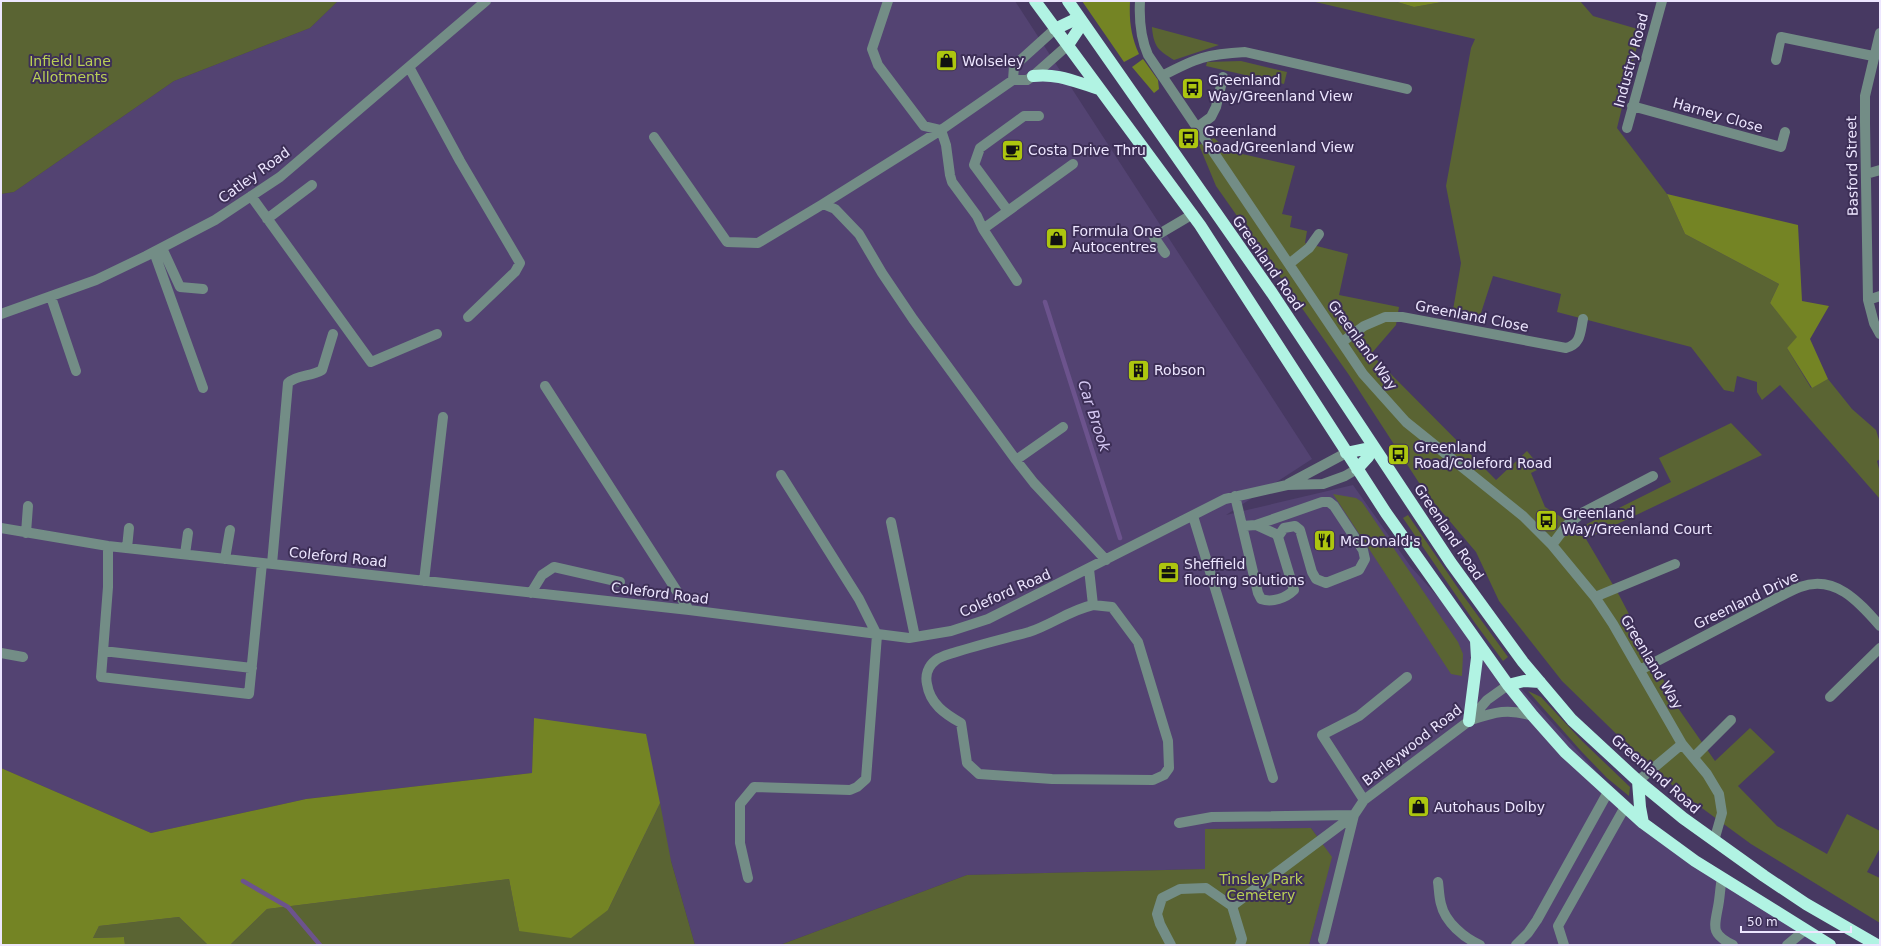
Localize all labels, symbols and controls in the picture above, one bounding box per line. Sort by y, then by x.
street label: Industry Road [1611,11,1651,109]
shop icon: Wolseley [934,48,960,74]
park label: Infield Lane Allotments [29,53,111,85]
place label: Wolseley [962,53,1024,69]
place label: Greenland Way/Greenland View [1208,72,1353,104]
bus stop icon: Greenland Way/Greenland View [1180,75,1206,101]
street label: Harney Close [1671,94,1765,136]
street label: Basford Street [1843,115,1861,216]
place label: Greenland Road/Greenland View [1204,123,1354,155]
bus stop icon: Greenland Road/Greenland View [1175,126,1201,152]
cafe icon: Costa Drive Thru [1000,137,1026,163]
place label: Costa Drive Thru [1028,142,1146,158]
street label: Catley Road [215,144,293,206]
street label: Greenland Road [1229,212,1307,314]
place label: Formula One Autocentres [1072,223,1162,255]
shop icon: Formula One Autocentres [1043,226,1069,252]
street label: Greenland Way [1325,297,1401,393]
street label: Greenland Close [1414,297,1530,335]
building icon: Robson [1126,357,1152,383]
place label: Robson [1154,362,1205,378]
water label: Car Brook [1074,378,1114,455]
place label: Greenland Road/Coleford Road [1414,439,1552,471]
bus stop icon: Greenland Road/Coleford Road [1385,442,1411,468]
street label: Greenland Road [1411,481,1487,583]
place label: Greenland Way/Greenland Court [1562,505,1713,537]
bus stop icon: Greenland Way/Greenland Court [1534,508,1560,534]
restaurant icon: McDonald's [1311,528,1337,554]
place label: McDonald's [1340,533,1421,549]
street label: Coleford Road [288,544,388,570]
place label: Sheffield flooring solutions [1184,556,1305,588]
office icon: Sheffield flooring solutions [1155,559,1181,585]
street label: Coleford Road [957,566,1053,620]
street label: Greenland Drive [1691,568,1801,632]
street label: Coleford Road [610,579,710,607]
street label: Greenland Way [1618,612,1686,712]
street label: Barleywood Road [1359,701,1465,789]
street label: Greenland Road [1608,731,1704,817]
shop icon: Autohaus Dolby [1406,794,1432,820]
place label: Autohaus Dolby [1434,799,1545,815]
park label: Tinsley Park Cemetery [1218,871,1304,903]
scale bar [1741,908,1851,934]
text: 50 m [1747,915,1778,929]

